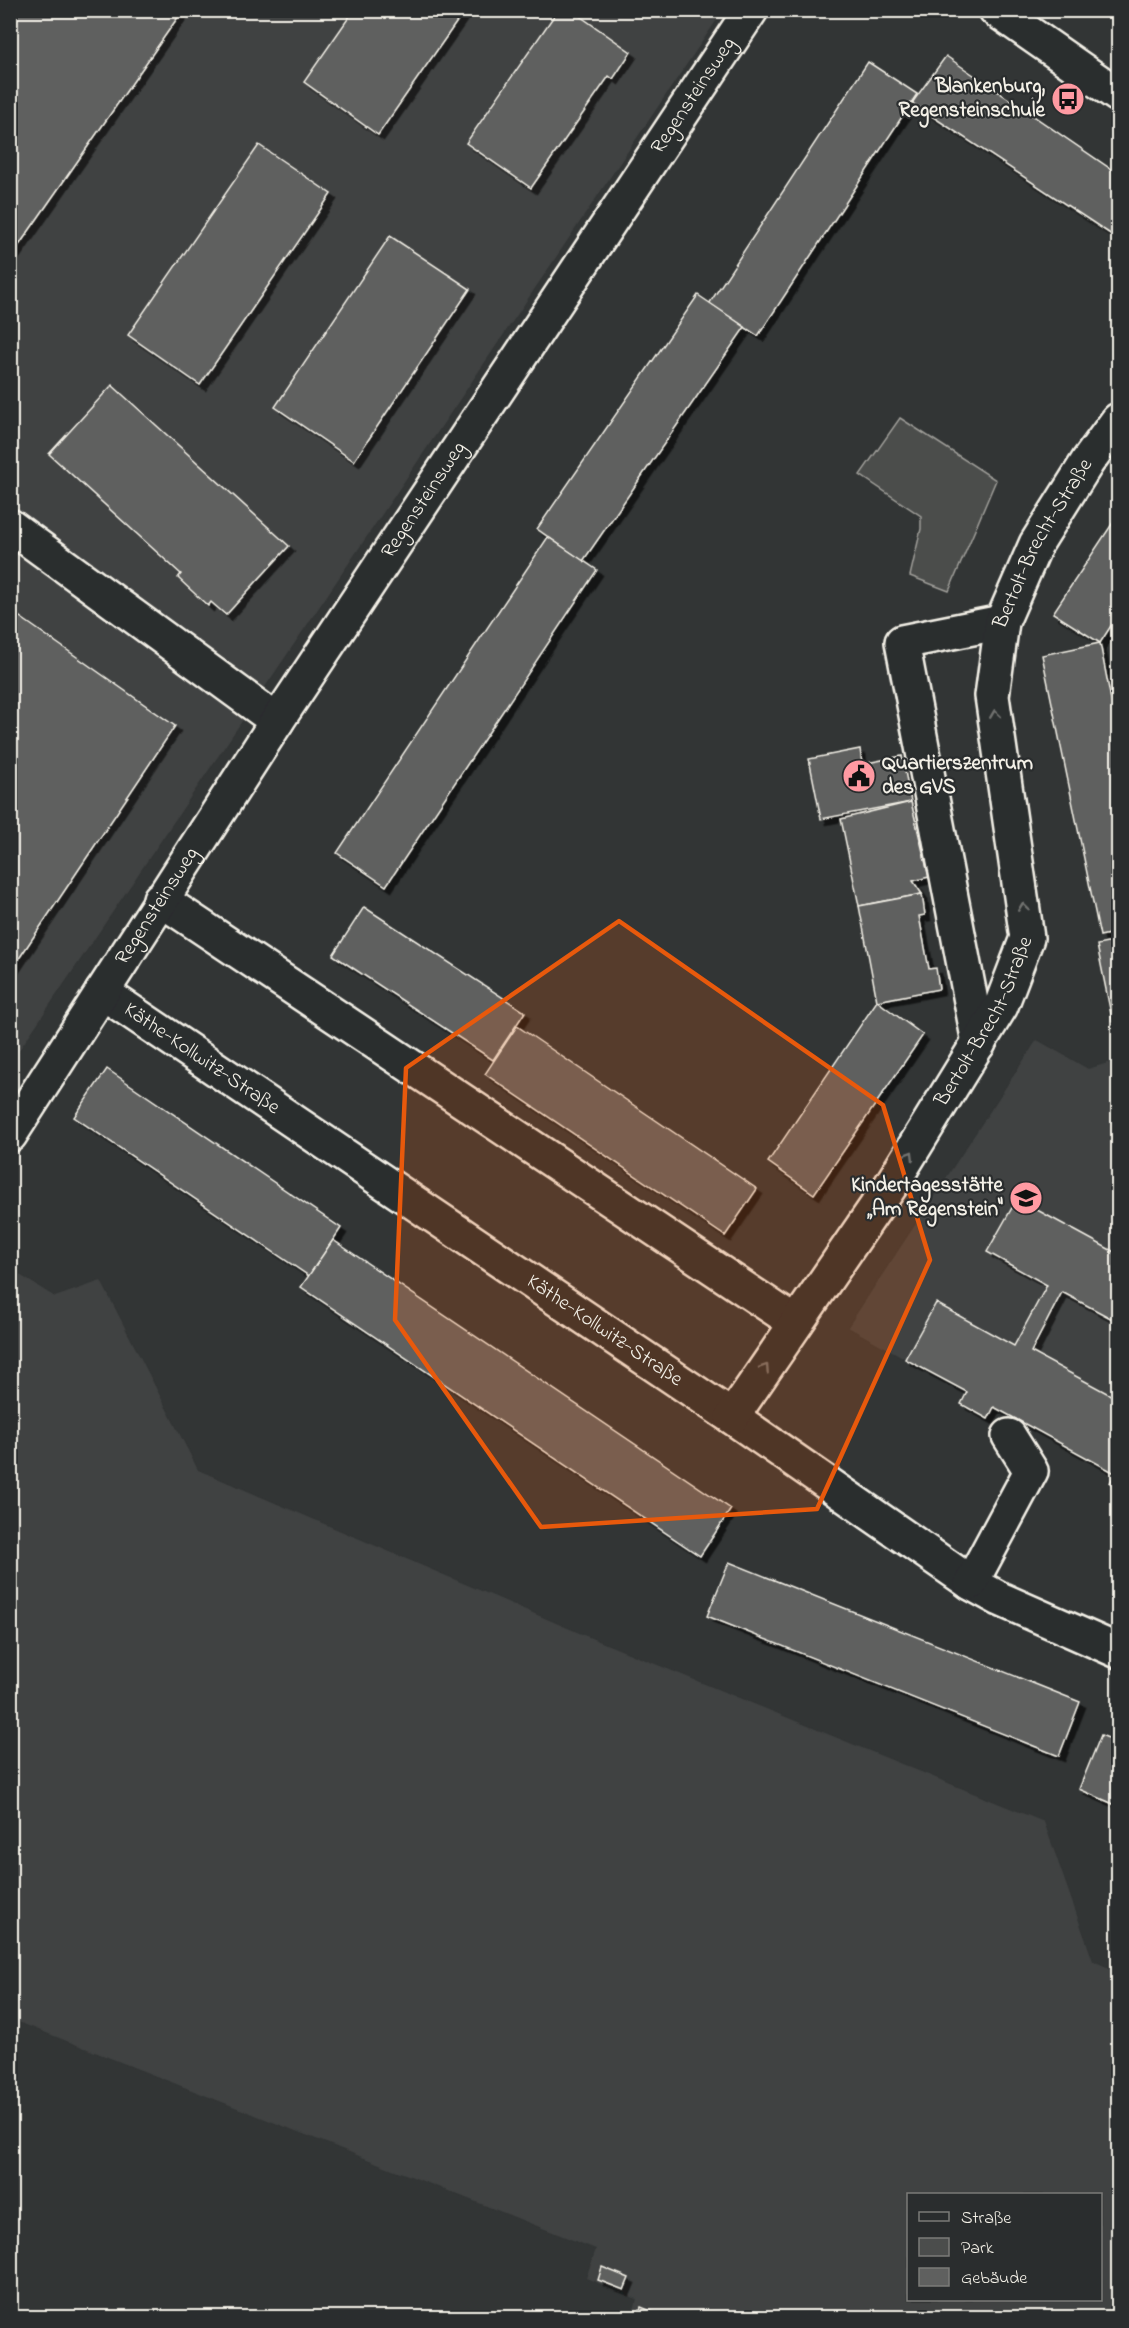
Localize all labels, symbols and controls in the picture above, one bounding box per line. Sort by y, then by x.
street label: Regensteinsweg [644,31,745,160]
place label: Blankenburg, Regensteinschule [899,72,1046,128]
bus stop icon: Blankenburg, Regensteinschule [1050,81,1086,117]
street label: Regensteinsweg [374,436,476,565]
street label: Bertolt-Brecht-Straße [986,452,1101,634]
one-way arrow [989,709,1001,718]
place label: Quartierszentrum des GVS [882,749,1033,803]
public building icon: Quartierszentrum des GVS [841,758,877,794]
street label: Regensteinsweg [108,842,208,971]
one-way arrow [1018,902,1030,911]
street label: Bertolt-Brecht-Straße [927,932,1041,1113]
street label: Käthe-Kollwitz-Straße [117,996,286,1123]
one-way arrow [903,1151,915,1161]
place label: Kindertagesstätte „Am Regenstein" [851,1171,1004,1227]
school or university icon: Kindertagesstätte „Am Regenstein" [1008,1180,1044,1216]
street label: Käthe-Kollwitz-Straße [520,1267,689,1395]
one-way arrow [758,1364,769,1375]
legend [907,2193,1102,2301]
text: Straße [961,2206,1012,2232]
text: Park [961,2236,994,2262]
text: Gebäude [961,2266,1028,2292]

